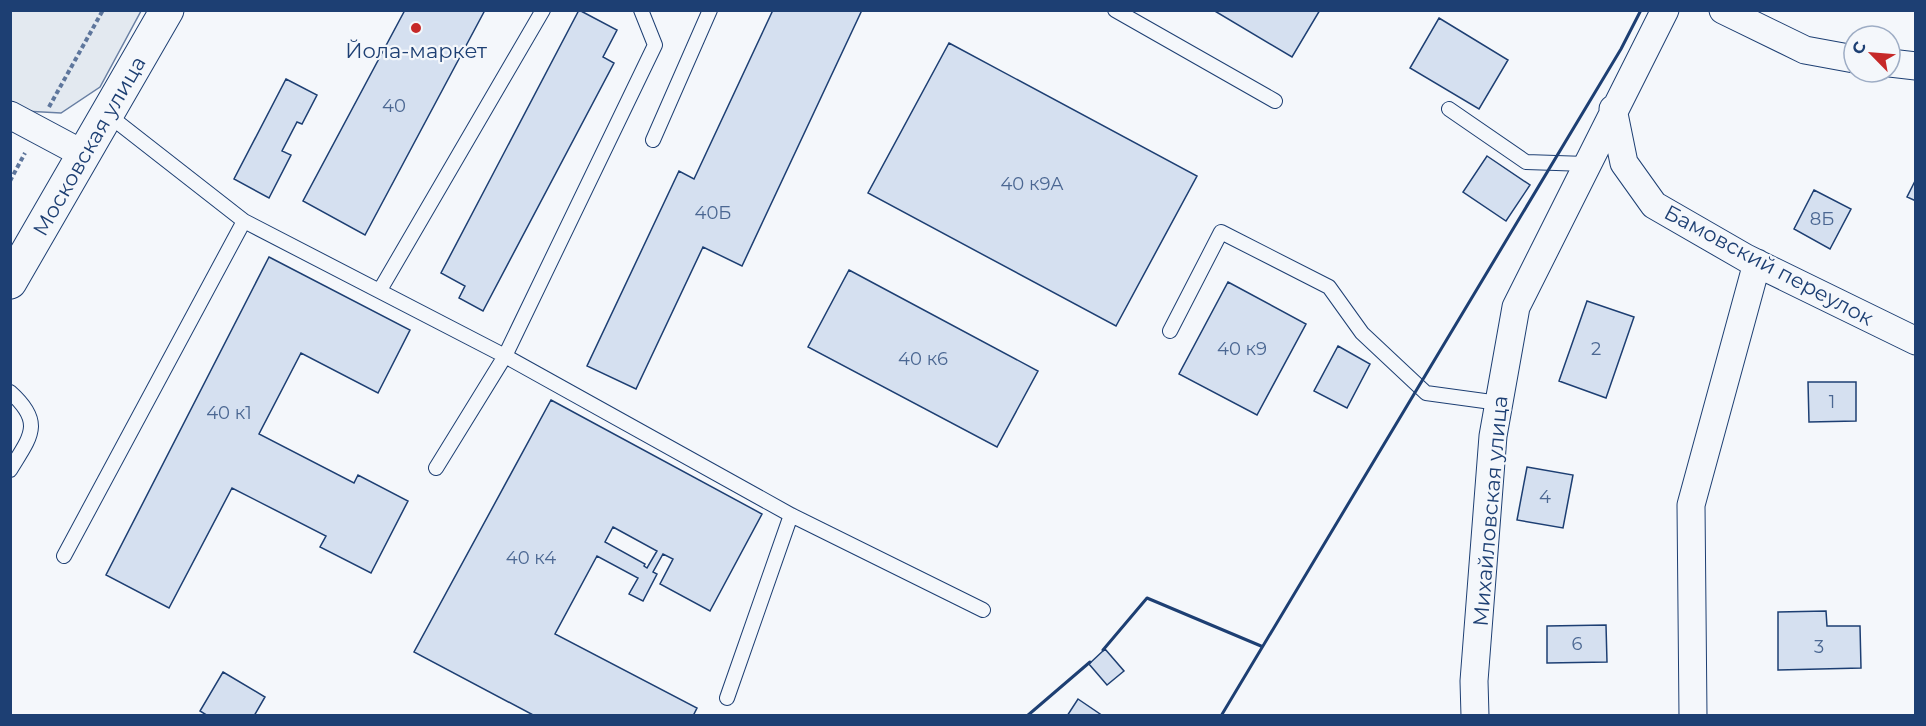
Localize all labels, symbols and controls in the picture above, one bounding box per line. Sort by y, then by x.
marker: Йола-маркет [409,21,423,35]
north arrow [1842,24,1902,84]
place label: Йола-маркет [345,38,487,63]
text: С [1848,38,1870,57]
street label: Московская улица [27,52,151,240]
house number: 40 [382,95,406,117]
house number: 40 к9А [1000,173,1064,195]
street label: Бамовский переулок [1660,199,1878,331]
house number: 40Б [695,202,731,224]
house number: 8Б [1810,208,1834,230]
house number: 40 к9 [1217,338,1267,360]
house number: 2 [1591,338,1601,360]
house number: 40 к6 [898,348,948,370]
house number: 1 [1829,391,1835,413]
street label: Михайловская улица [1467,395,1513,627]
house number: 40 к1 [206,402,252,424]
house number: 4 [1539,486,1551,508]
house number: 40 к4 [506,547,556,569]
house number: 6 [1572,633,1583,655]
house number: 3 [1814,636,1824,658]

